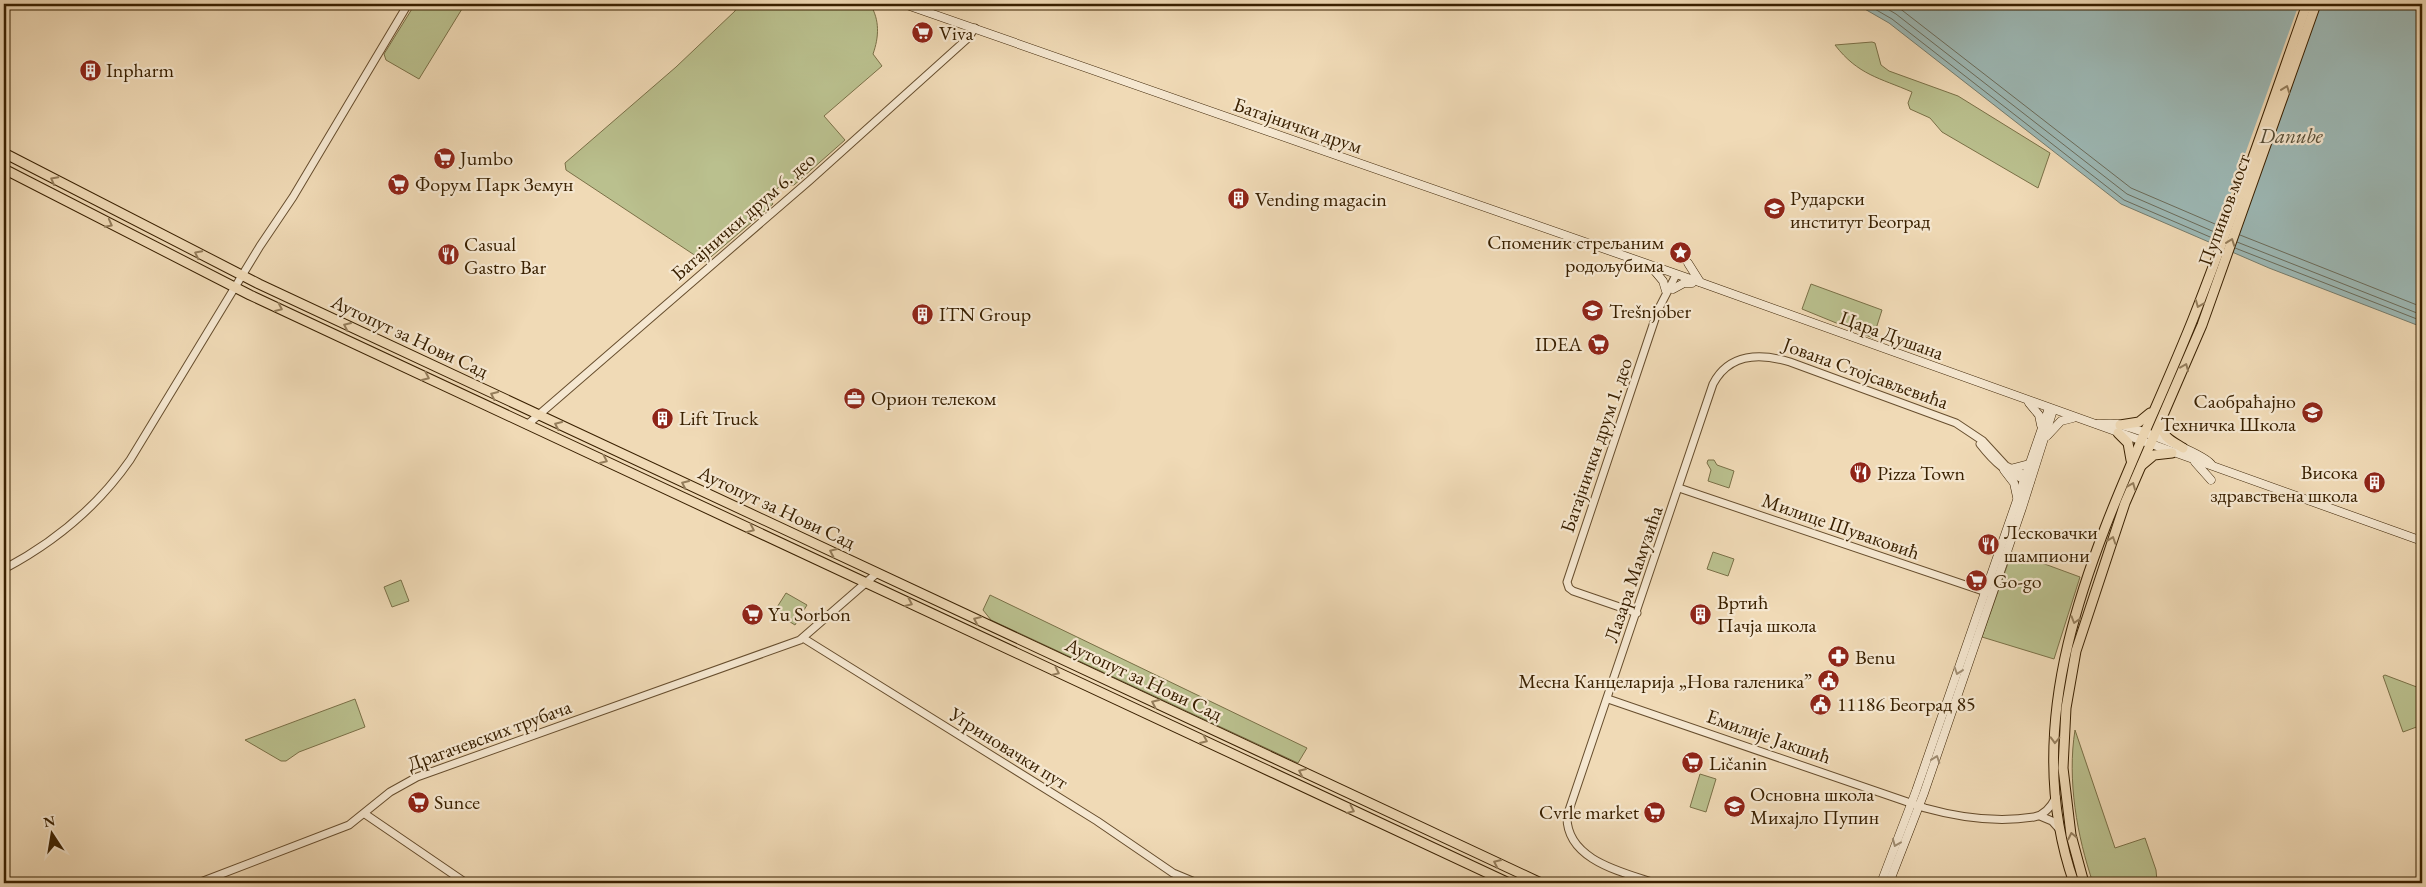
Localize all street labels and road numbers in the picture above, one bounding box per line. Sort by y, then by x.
street label: Батајнички друм [1230,91,1366,159]
street label: Батајнички друм 6. део [665,146,821,286]
street label: Пупинов мост [2192,150,2256,270]
street label: Аутопут за Нови Сад [326,288,493,384]
street label: Цара Душана [1837,304,1947,366]
street label: Јована Стојсављевића [1778,330,1952,415]
street label: Батајнички друм 1. део [1554,354,1638,536]
street label: Аутопут за Нови Сад [693,459,860,555]
street label: Милице Шуваковић [1759,487,1923,565]
street label: Лазара Мамузића [1597,502,1669,646]
street label: Аутопут за Нови Сад [1060,631,1227,727]
street label: Драгачевских трубача [403,693,575,777]
street label: Угриновачки пут [944,701,1073,795]
street label: Емилије Јакшић [1703,703,1835,769]

